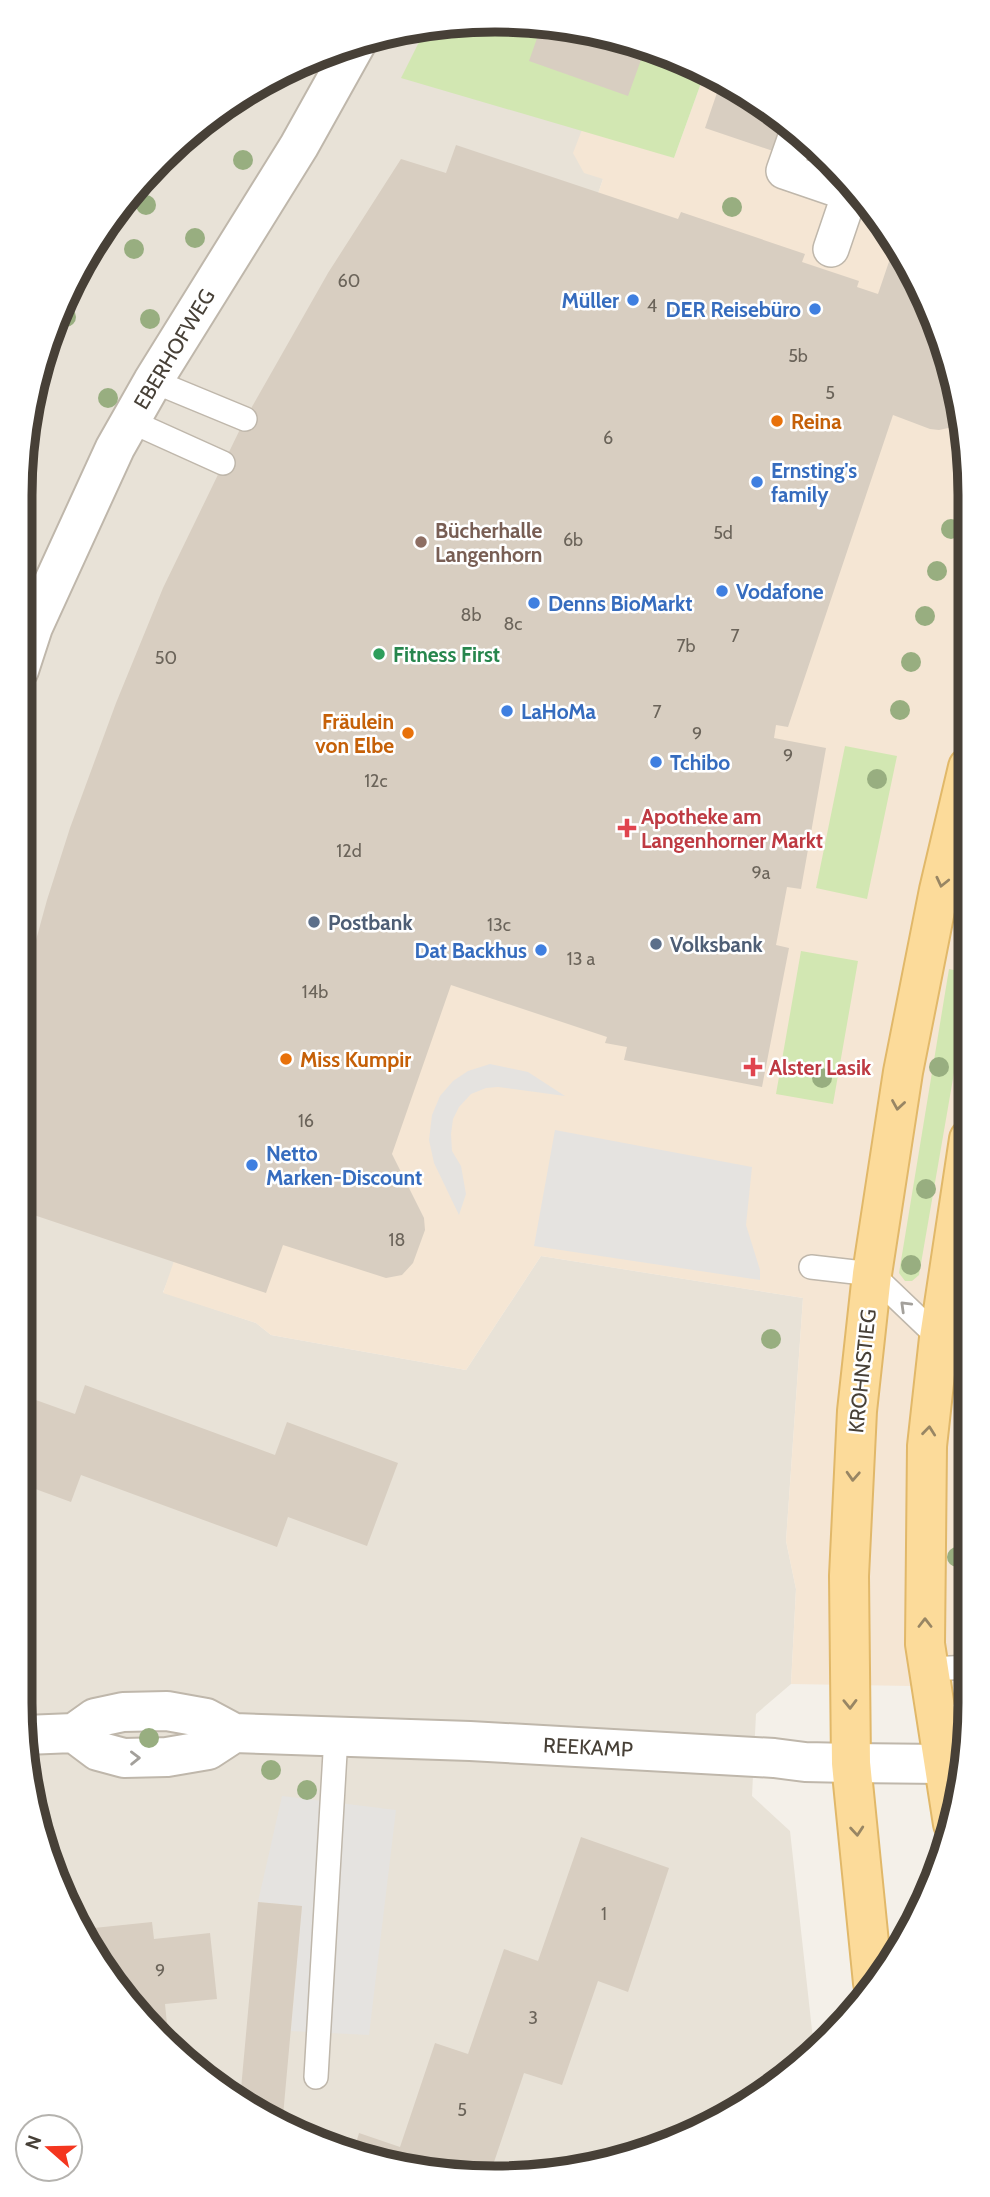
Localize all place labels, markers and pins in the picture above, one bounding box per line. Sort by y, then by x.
place label: Müller [561,288,619,313]
marker: Müller [625,292,641,308]
place label: DER Reisebüro [665,297,801,322]
marker: DER Reisebüro [807,301,823,317]
place label: Reina [791,409,842,434]
marker: Reina [769,413,785,429]
place label: Ernsting's family [771,458,857,507]
marker: Ernsting's family [749,474,765,490]
place label: Bücherhalle Langenhorn [435,518,542,567]
marker: Bücherhalle Langenhorn [413,534,429,550]
place label: Vodafone [736,579,824,604]
marker: Vodafone [714,583,730,599]
place label: Denns BioMarkt [548,591,692,616]
marker: Denns BioMarkt [526,595,542,611]
place label: Fitness First [393,642,500,667]
marker: Fitness First [371,646,387,662]
place label: LaHoMa [521,699,597,724]
marker: LaHoMa [499,703,515,719]
place label: Fräulein von Elbe [315,709,394,758]
marker: Fräulein von Elbe [400,725,416,741]
place label: Tchibo [670,750,730,775]
marker: Tchibo [648,754,664,770]
place label: Apotheke am Langenhorner Markt [641,804,823,853]
marker: Apotheke am Langenhorner Markt [619,820,635,836]
place label: Postbank [328,910,413,935]
marker: Postbank [306,914,322,930]
place label: Volksbank [670,932,764,957]
marker: Volksbank [648,936,664,952]
place label: Dat Backhus [415,938,527,963]
marker: Dat Backhus [533,942,549,958]
place label: Miss Kumpir [300,1047,411,1072]
marker: Miss Kumpir [278,1051,294,1067]
place label: Alster Lasik [769,1055,872,1080]
marker: Alster Lasik [743,1057,763,1077]
place label: Netto Marken-Discount [266,1141,422,1190]
marker: Netto Marken-Discount [244,1157,260,1173]

